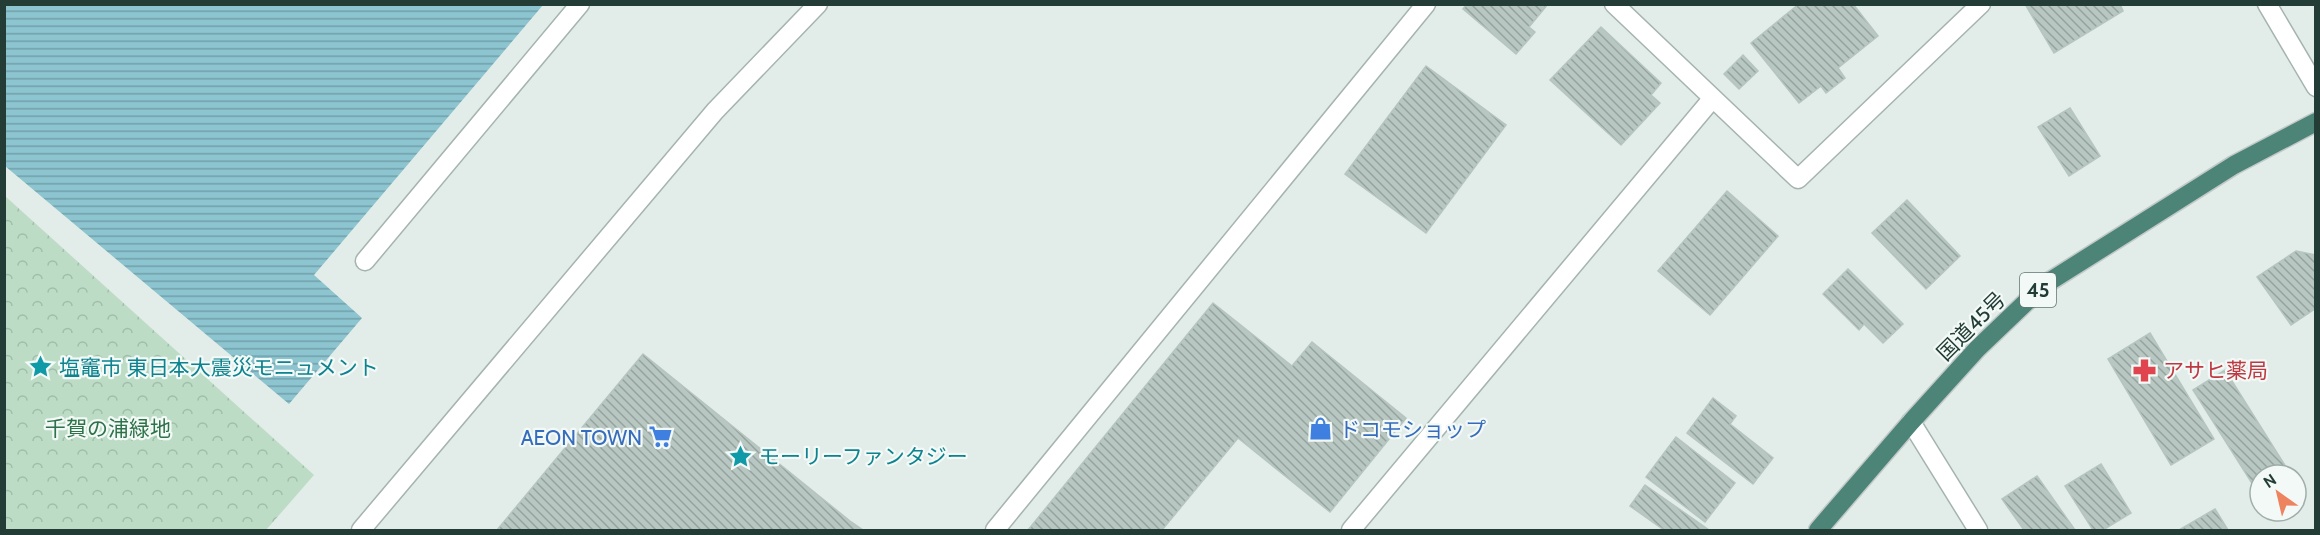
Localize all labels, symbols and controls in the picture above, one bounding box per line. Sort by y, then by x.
road number: 45 [2020,273,2056,307]
street label: 国道45号 [1932,287,2010,365]
place icon: 塩竈市 東日本大震災モニュメント [28,354,54,380]
place label: 塩竈市 東日本大震災モニュメント [59,355,379,380]
pharmacy icon: アサヒ薬局 [2132,357,2158,383]
place label: アサヒ薬局 [2163,358,2268,383]
park label: 千賀の浦緑地 [45,416,171,441]
shop icon: ドコモショップ [1308,416,1334,442]
place label: ドコモショップ [1339,417,1486,442]
supermarket icon: AEON TOWN [647,424,673,450]
place label: AEON TOWN [521,425,642,450]
place icon: モーリーファンタジー [728,443,754,469]
place label: モーリーファンタジー [759,444,968,469]
north arrow [2248,463,2308,523]
text: N [2260,470,2280,492]

